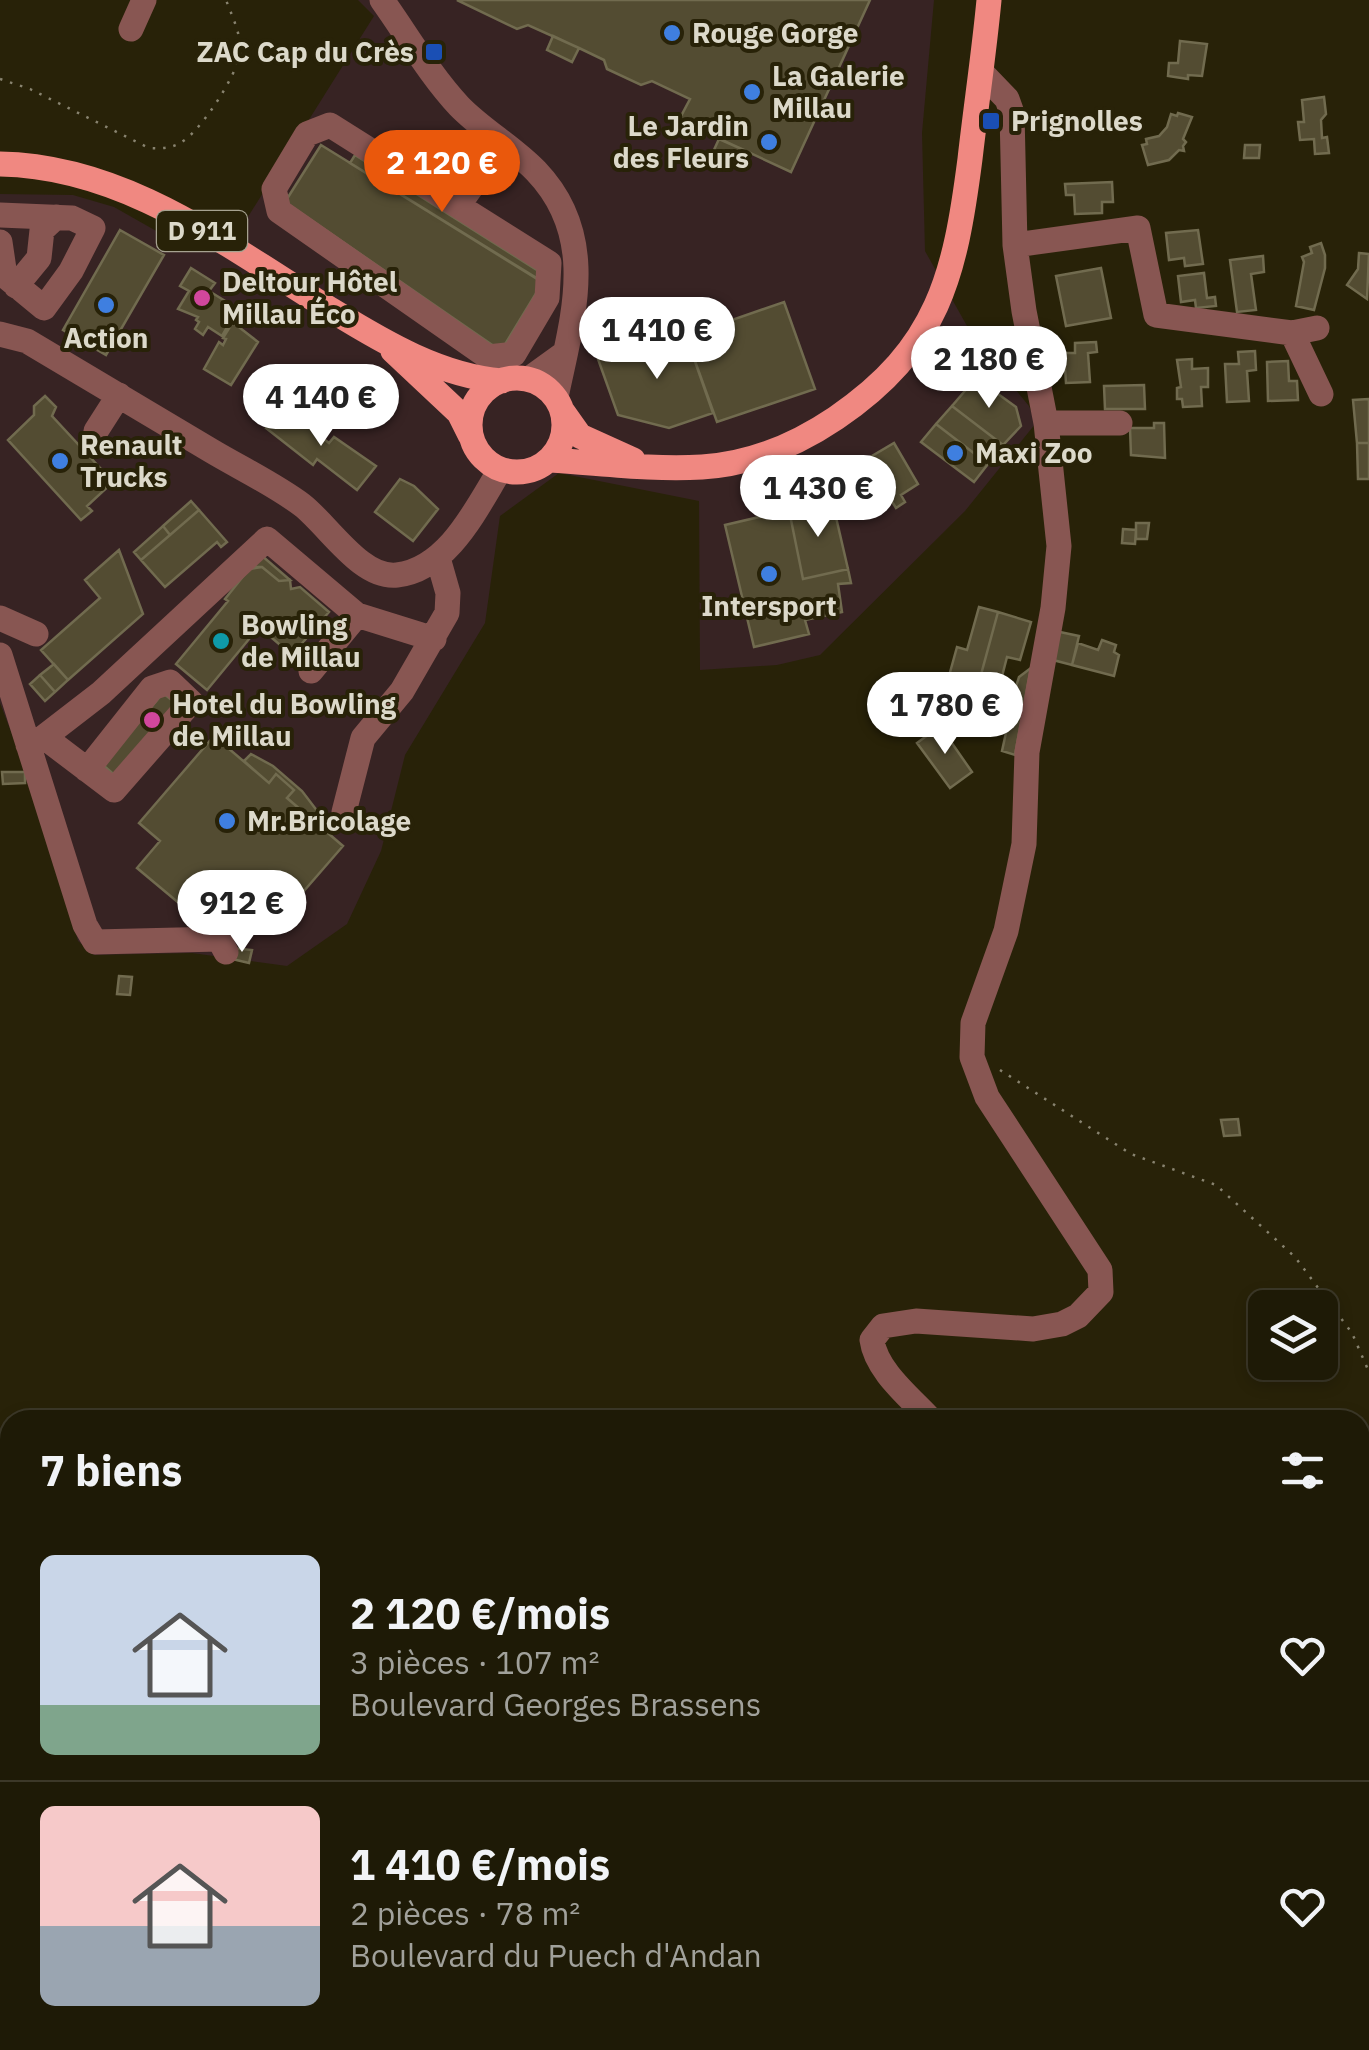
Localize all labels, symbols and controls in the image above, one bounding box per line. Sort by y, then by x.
place label: Rouge Gorge [692,14,858,51]
marker: Rouge Gorge [661,22,683,44]
place label: ZAC Cap du Crès [196,33,414,70]
marker: ZAC Cap du Crès [423,41,445,63]
place label: La Galerie Millau [772,57,905,126]
marker: La Galerie Millau [741,81,763,103]
place label: Prignolles [1011,102,1143,139]
place label: Le Jardin des Fleurs [613,107,749,176]
marker: Prignolles [980,110,1002,132]
pin: 2 120 € [350,130,534,215]
marker: Le Jardin des Fleurs [758,131,780,153]
text: 2 120 € [386,141,498,183]
road number: D 911 [157,211,247,251]
place label: Deltour Hôtel Millau Éco [222,263,397,332]
marker: Deltour Hôtel Millau Éco [191,287,213,309]
marker: Action [95,294,117,316]
pin: 1 410 € [565,297,749,382]
text: 1 410 € [601,308,713,350]
place label: Action [64,319,148,356]
pin: 2 180 € [897,326,1081,411]
text: 2 180 € [933,337,1045,379]
pin: 4 140 € [229,364,413,449]
text: 4 140 € [265,375,377,417]
place label: Renault Trucks [80,426,183,495]
place label: Maxi Zoo [975,434,1093,471]
marker: Maxi Zoo [944,442,966,464]
marker: Renault Trucks [49,450,71,472]
pin: 1 430 € [726,455,910,540]
text: 1 430 € [762,466,874,508]
marker: Intersport [758,563,780,585]
place label: Intersport [701,587,837,624]
place label: Bowling de Millau [241,606,361,675]
marker: Bowling de Millau [210,630,232,652]
pin: 1 780 € [853,672,1037,757]
text: 1 780 € [889,683,1001,725]
place label: Hotel du Bowling de Millau [172,685,397,754]
marker: Hotel du Bowling de Millau [141,709,163,731]
place label: Mr.Bricolage [247,802,411,839]
marker: Mr.Bricolage [216,810,238,832]
pin: 912 € [172,870,312,955]
text: 912 € [199,881,285,923]
map controls [1248,1290,1338,1380]
button: layers [1248,1290,1338,1380]
text: 7 biens [40,1443,182,1498]
icon: filters [1275,1443,1330,1498]
text: 2 120 €/mois [350,1586,610,1641]
icon: home [120,1595,240,1715]
icon: heart [1275,1628,1330,1683]
text: 3 pièces · 107 m² [350,1641,600,1683]
text: Boulevard Georges Brassens [350,1683,761,1725]
text: 1 410 €/mois [350,1837,610,1892]
icon: home [120,1846,240,1966]
icon: heart [1275,1879,1330,1934]
text: 2 pièces · 78 m² [350,1892,580,1934]
text: Boulevard du Puech d'Andan [350,1934,762,1976]

